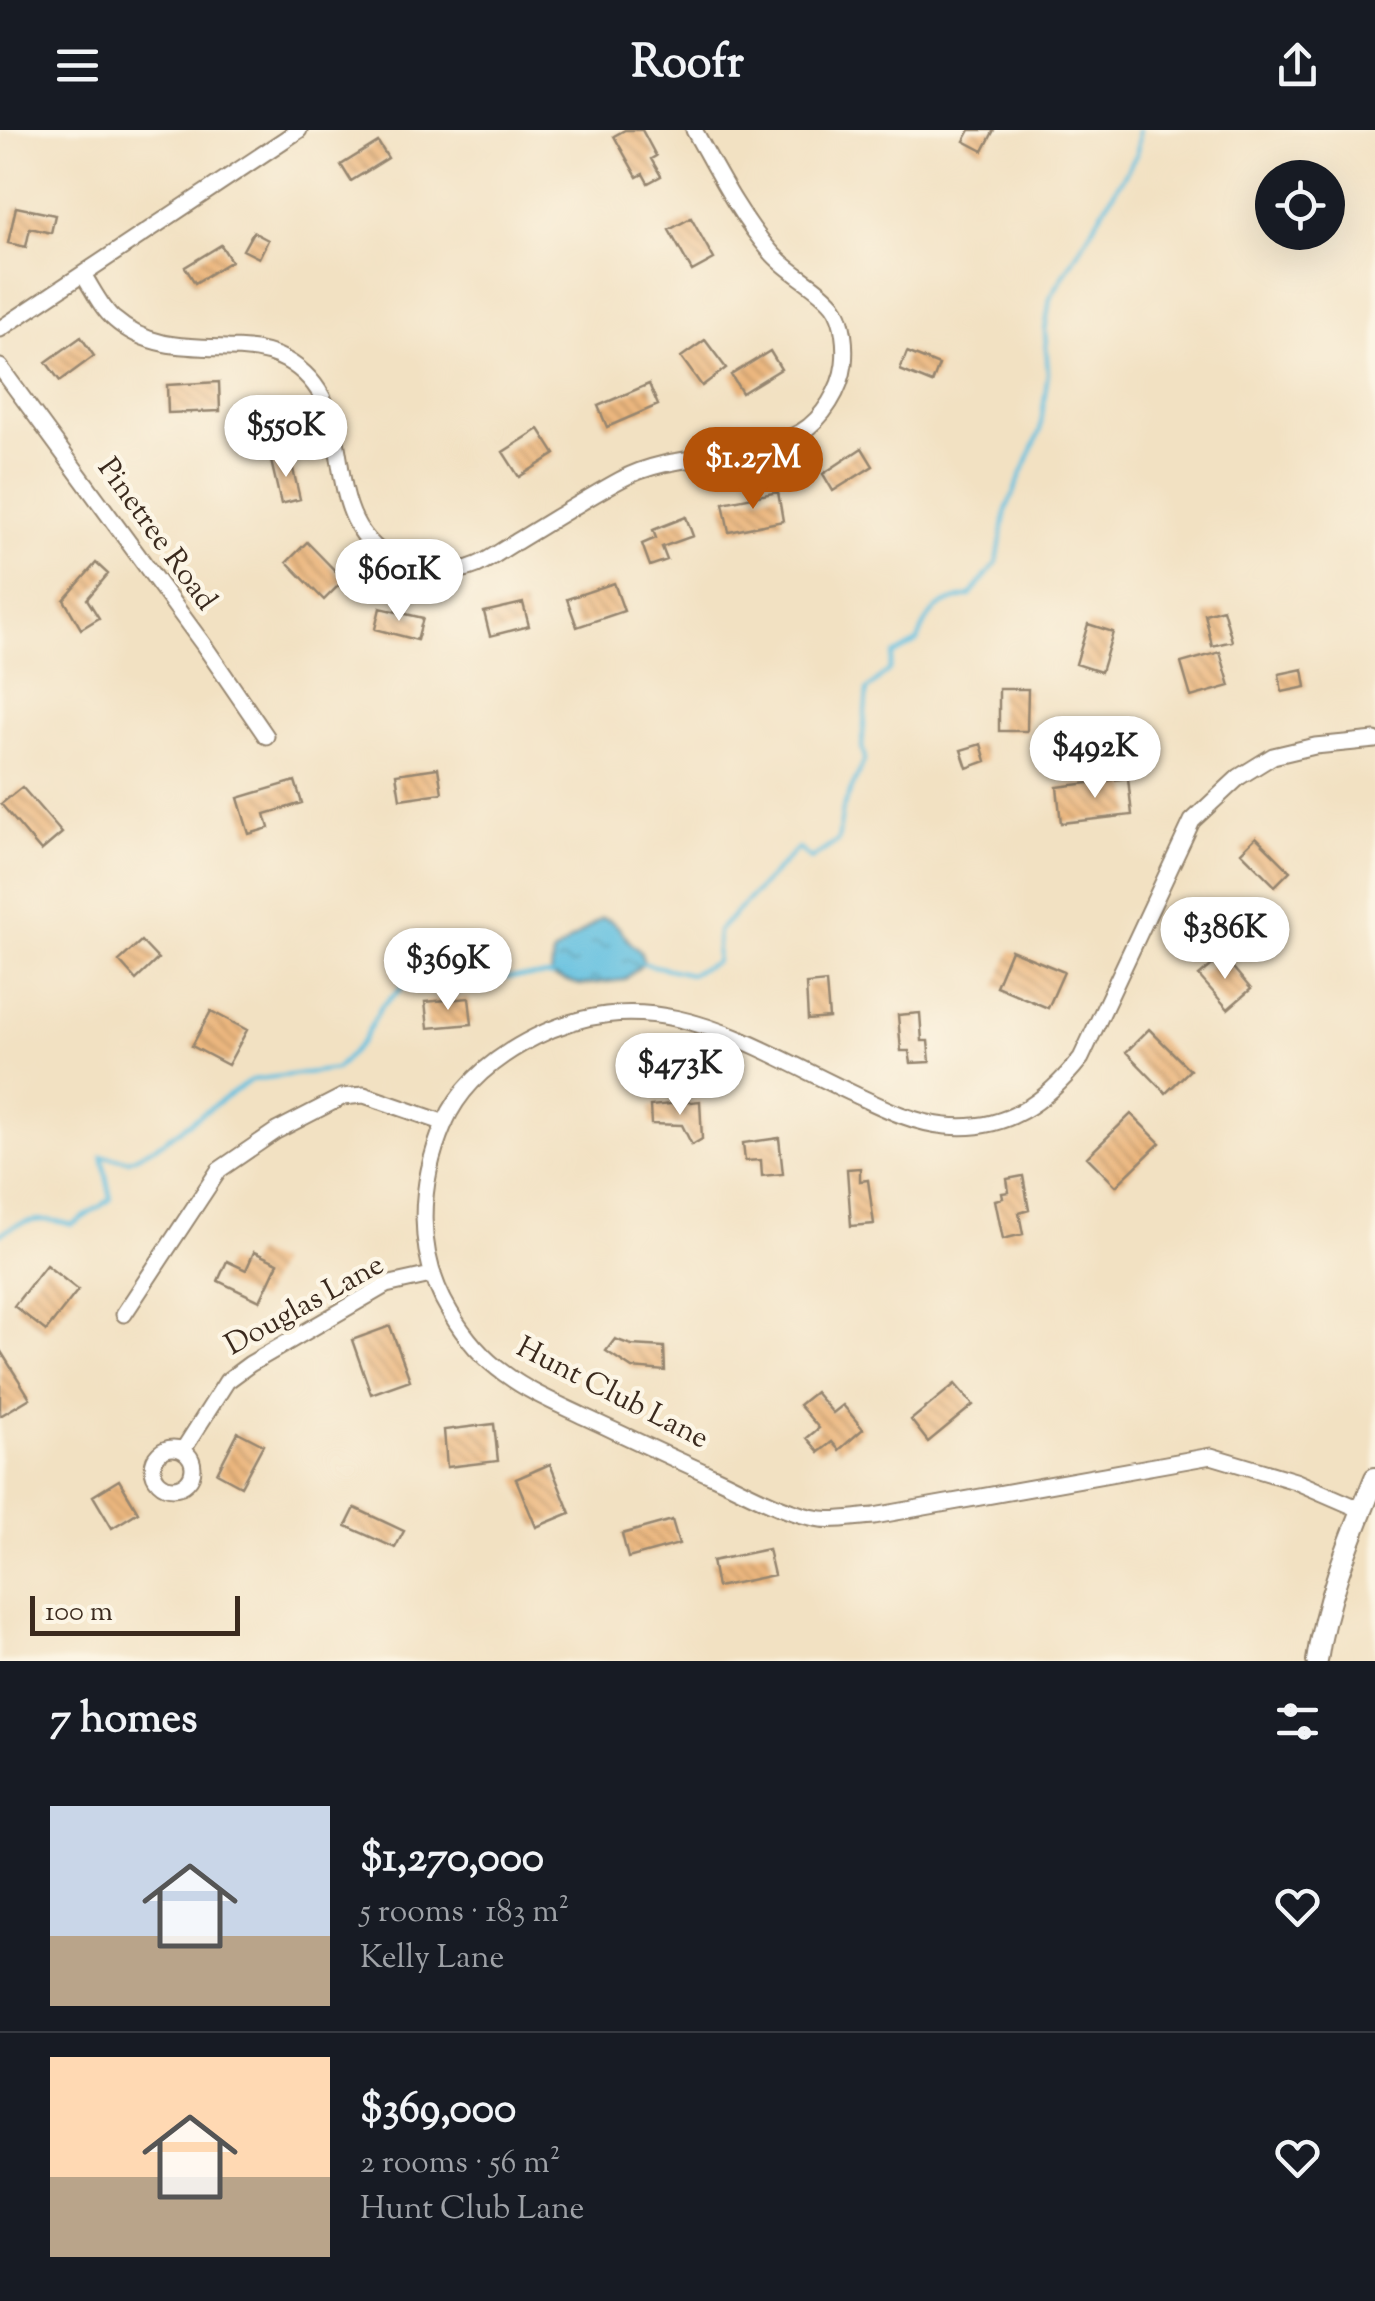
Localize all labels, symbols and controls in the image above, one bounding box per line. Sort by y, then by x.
text: Roofr [631,33,744,98]
icon: menu [50,38,105,93]
icon: share [1270,38,1325,93]
map controls [1255,160,1345,250]
button: locate [1255,160,1345,250]
pin: $550K [216,395,356,480]
text: $550K [246,404,326,450]
pin: $1.27M [672,427,834,512]
text: $1.27M [705,436,801,482]
street label: Pinetree Road [86,450,226,620]
pin: $601K [329,539,469,624]
text: $601K [357,548,441,594]
pin: $492K [1025,716,1165,801]
text: $492K [1052,725,1138,771]
pin: $386K [1155,897,1295,982]
text: $386K [1182,906,1268,952]
pin: $369K [378,928,518,1013]
text: $369K [406,937,490,983]
pin: $473K [610,1033,750,1118]
text: $473K [637,1042,723,1088]
street label: Douglas Lane [218,1245,392,1367]
street label: Hunt Club Lane [508,1327,716,1461]
scale bar [30,1591,240,1636]
text: 100 m [45,1593,113,1633]
text: 7 homes [50,1691,198,1751]
icon: filters [1270,1694,1325,1749]
text: $1,270,000 [360,1830,544,1890]
icon: home [130,1846,250,1966]
icon: heart [1270,1879,1325,1934]
text: 5 rooms · 183 m² [360,1890,569,1936]
text: Kelly Lane [360,1936,504,1982]
text: $369,000 [360,2081,516,2141]
icon: home [130,2097,250,2217]
icon: heart [1270,2130,1325,2185]
text: 2 rooms · 56 m² [360,2141,560,2187]
text: Hunt Club Lane [360,2187,585,2233]

